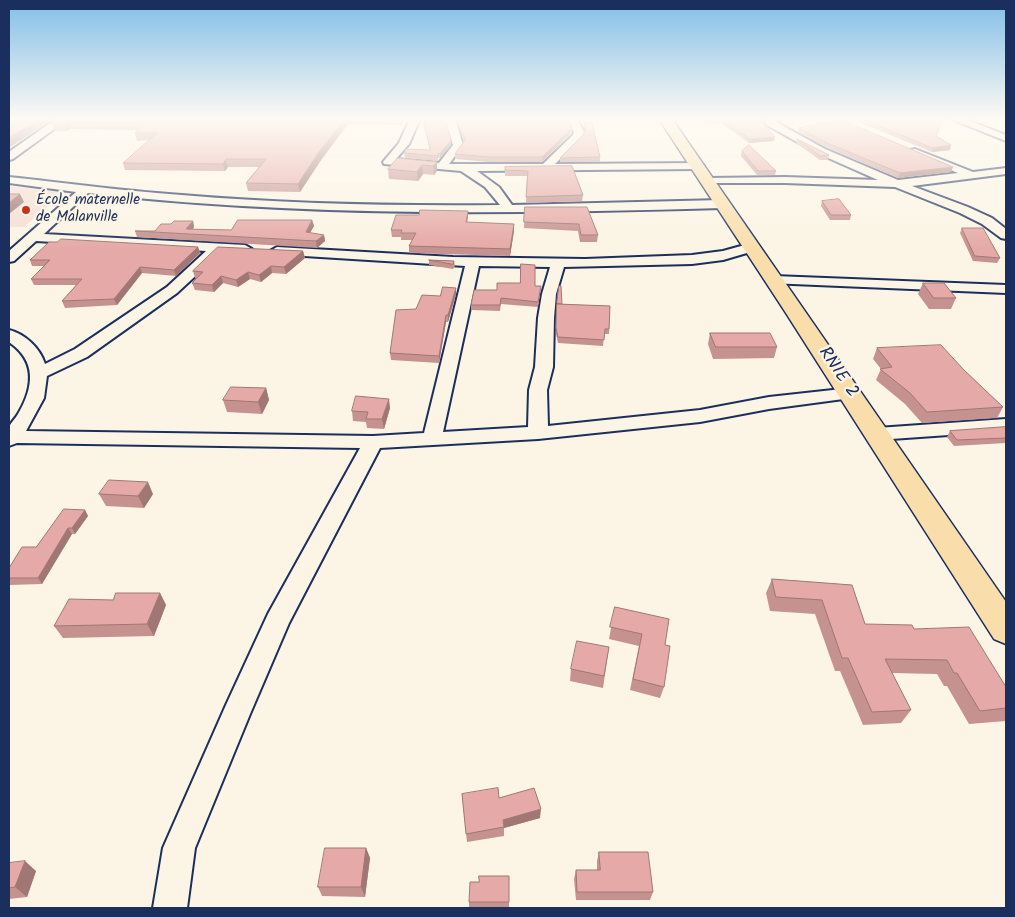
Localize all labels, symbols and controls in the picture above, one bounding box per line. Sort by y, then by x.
place label: École maternelle de Malanville [36,192,140,227]
marker: École maternelle de Malanville [20,204,32,216]
street label: RNIE 2 [812,344,862,402]

